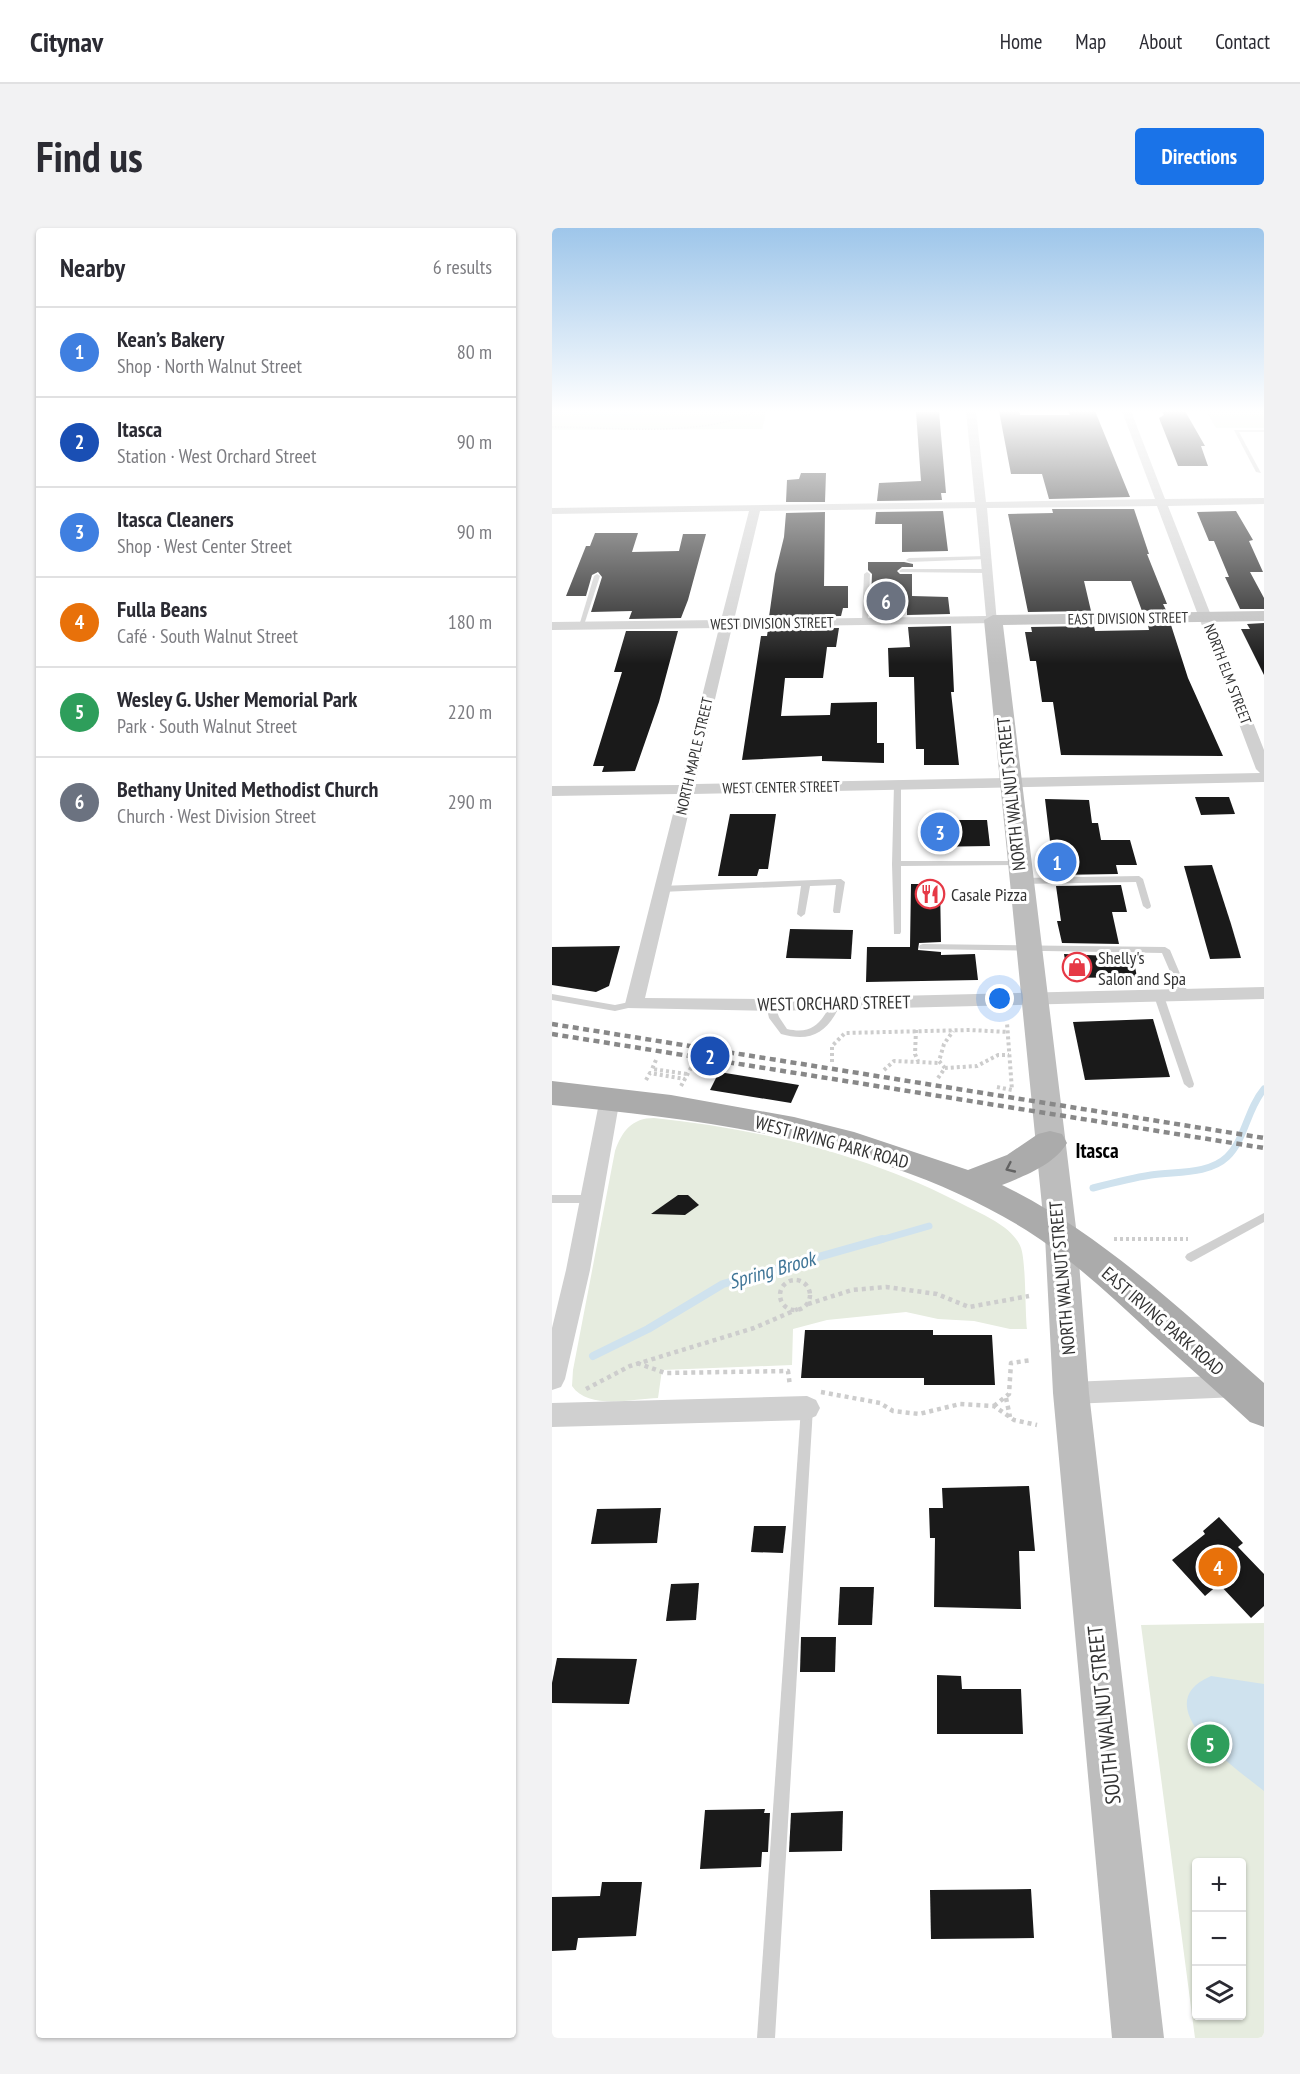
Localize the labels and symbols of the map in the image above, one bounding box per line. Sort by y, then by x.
pin: 6 [866,578,906,623]
street label: EAST DIVISION STREET [1068,607,1189,629]
street label: WEST DIVISION STREET [710,612,834,634]
street label: NORTH ELM STREET [1200,621,1256,727]
street label: NORTH MAPLE STREET [671,695,717,817]
street label: NORTH WALNUT STREET [991,716,1031,872]
street label: WEST CENTER STREET [722,776,840,798]
pin: 3 [920,810,960,854]
pin: 1 [1038,840,1076,884]
restaurant icon: Casale Pizza [914,878,946,910]
place label: Casale Pizza [951,883,1027,906]
place label: Shelly's Salon and Spa [1098,946,1186,990]
shop icon: Shelly's Salon and Spa [1061,951,1093,983]
your location [985,984,1014,1013]
street label: WEST ORCHARD STREET [757,990,911,1016]
pin: 2 [690,1034,730,1078]
street label: WEST IRVING PARK ROAD [753,1110,911,1174]
district label: Itasca [1075,1137,1119,1164]
one-way arrow [1006,1161,1017,1173]
street label: NORTH WALNUT STREET [1044,1200,1080,1356]
water label: Spring Brook [726,1245,820,1295]
street label: EAST IRVING PARK ROAD [1097,1262,1229,1380]
pin: 4 [1198,1544,1238,1590]
street label: SOUTH WALNUT STREET [1081,1624,1127,1806]
pin: 5 [1190,1722,1230,1766]

